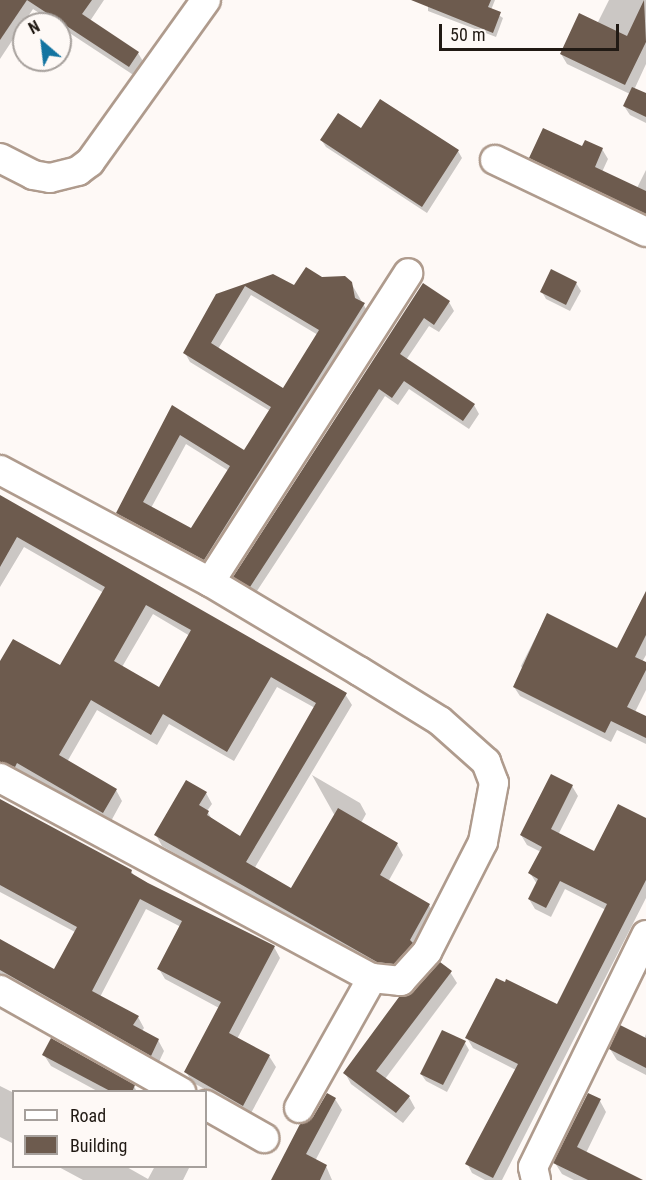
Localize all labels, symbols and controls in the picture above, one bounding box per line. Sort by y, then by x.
north arrow [12,12,72,72]
scale bar [442,12,622,50]
text: N [25,17,43,38]
text: 50 m [450,24,485,45]
legend [12,1090,207,1168]
text: Road [70,1105,106,1126]
text: Building [70,1135,127,1156]

